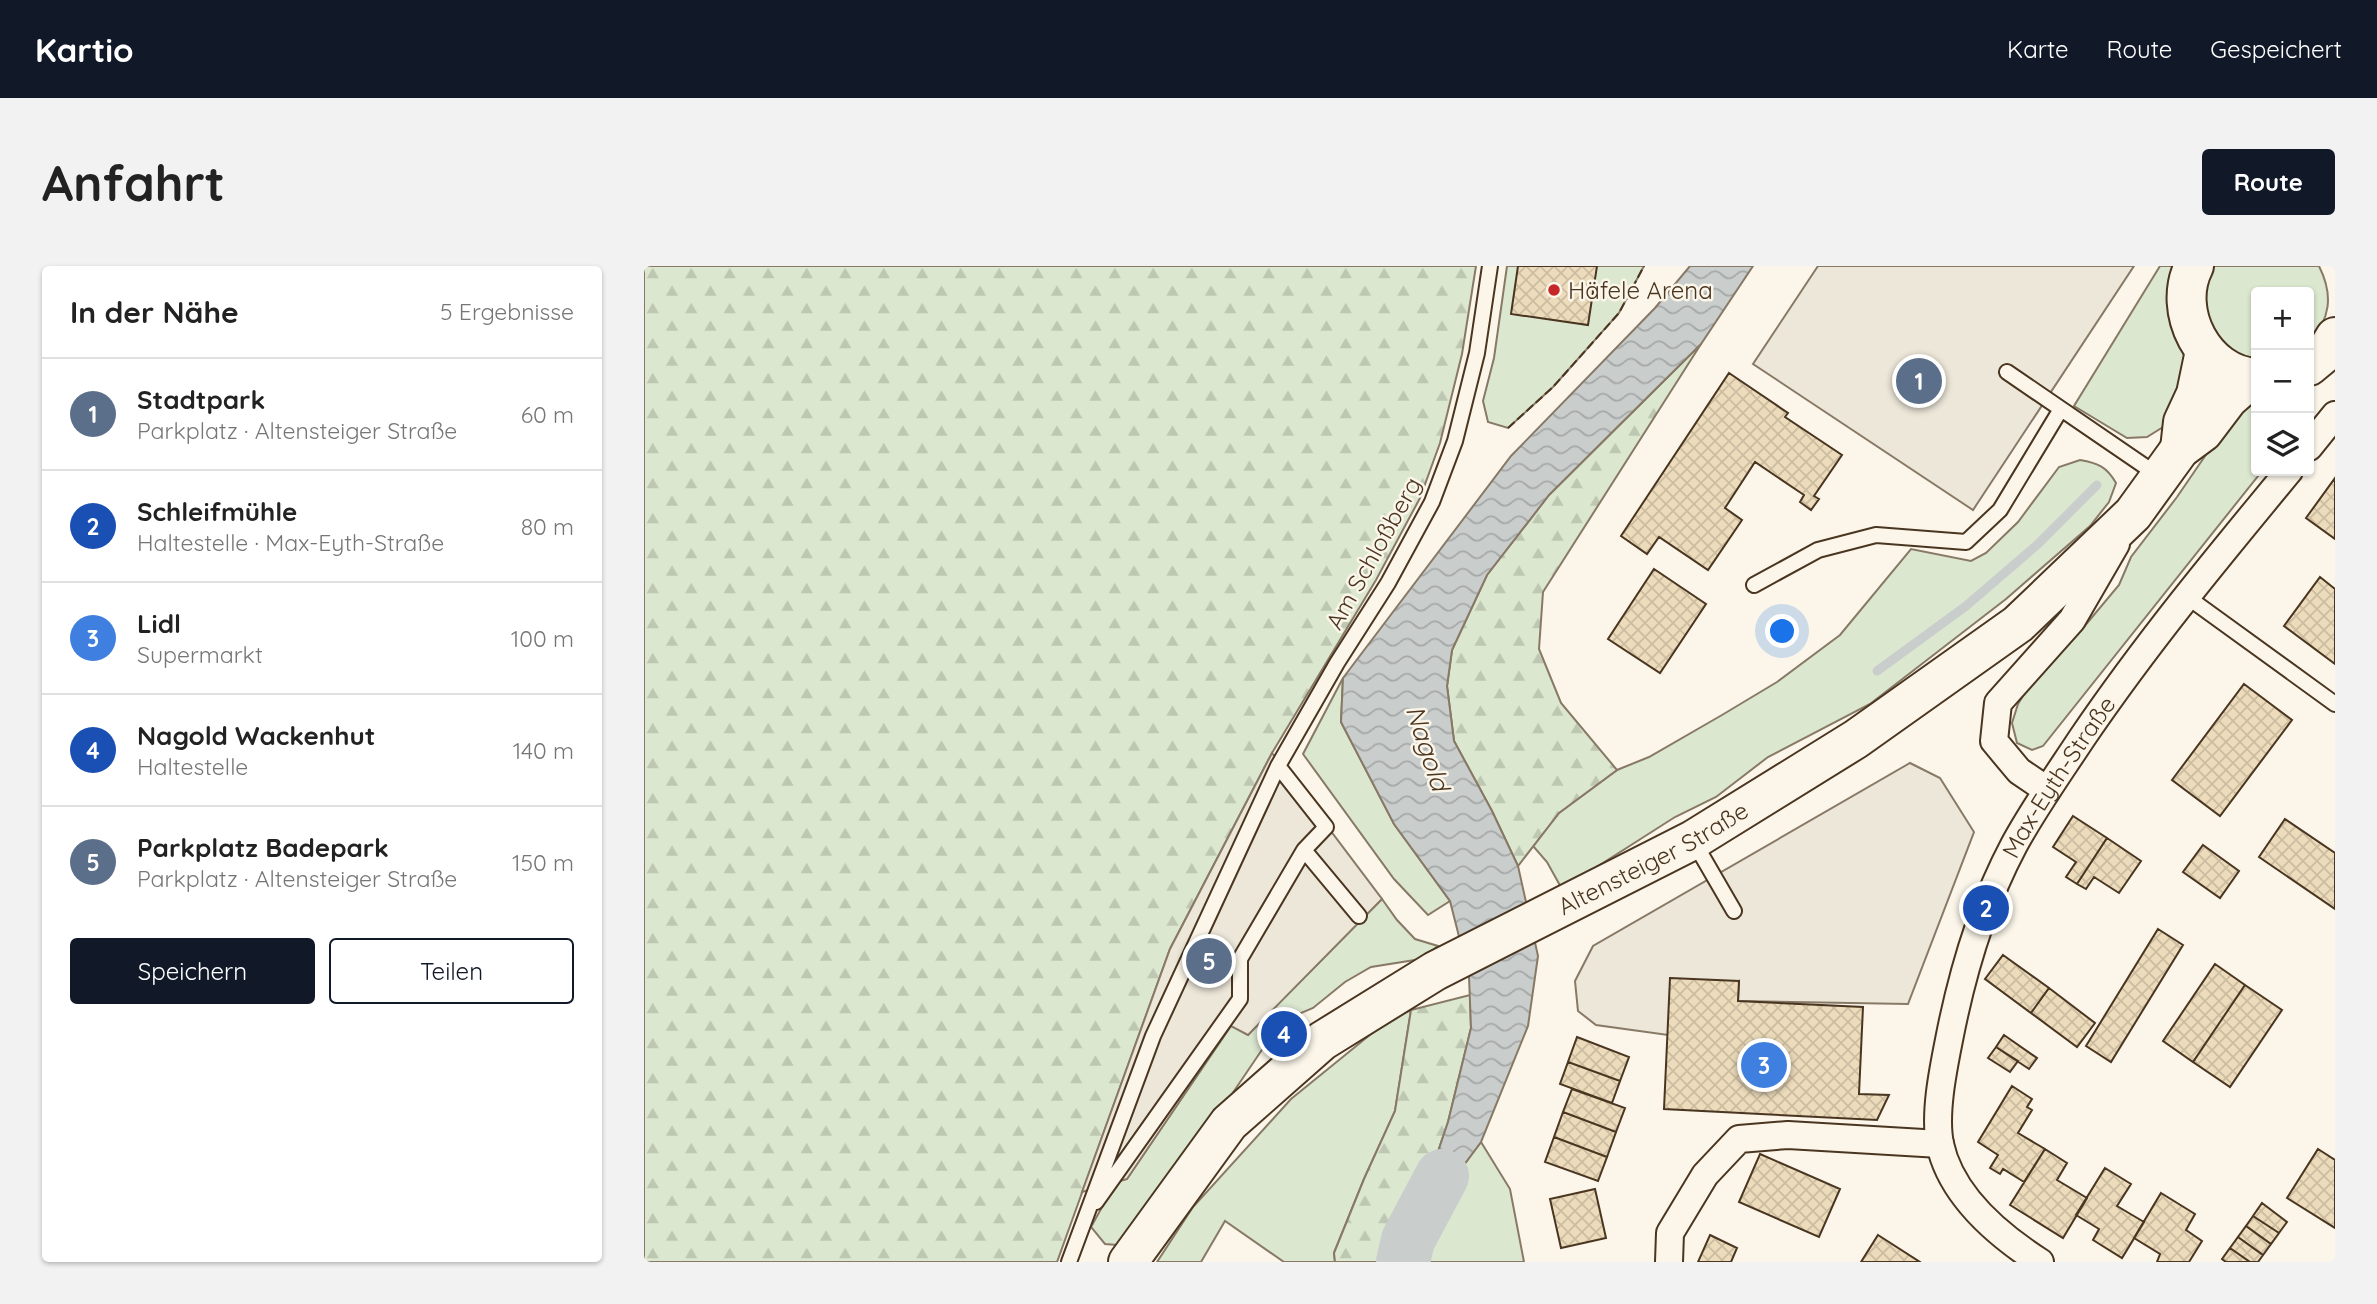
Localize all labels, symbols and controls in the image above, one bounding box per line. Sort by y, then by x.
text: Kartio [35,29,134,70]
text: Karte [2007,34,2069,64]
text: Route [2107,34,2172,64]
text: Gespeichert [2210,34,2342,64]
button: Route [2202,149,2335,215]
text: Anfahrt [42,152,225,213]
place label: Häfele Arena [1568,275,1713,305]
marker: Häfele Arena [1546,282,1562,298]
map controls [2251,287,2314,476]
button: + [2251,287,2314,350]
text: In der Nähe [70,293,239,331]
text: 5 Ergebnisse [440,297,574,326]
button: − [2251,350,2314,413]
pin: 1 [1896,355,1942,407]
text: Stadtpark [137,383,265,416]
text: 1 [89,400,97,429]
text: 60 m [521,400,574,429]
button: layers [2251,413,2314,476]
text: Parkplatz · Altensteiger Straße [137,416,457,445]
street label: Am Schloßberg [1319,471,1427,635]
text: Schleifmühle [137,495,297,528]
text: 2 [86,512,100,541]
text: 80 m [521,512,574,541]
text: Haltestelle · Max-Eyth-Straße [137,528,444,557]
text: Lidl [137,607,181,640]
your location [1765,614,1799,648]
text: 3 [87,624,99,653]
text: 100 m [511,624,574,653]
text: Supermarkt [137,640,263,669]
street label: Max-Eyth-Straße [1995,690,2122,863]
water label: Nagold [1399,701,1458,798]
text: Nagold Wackenhut [137,719,375,752]
text: 4 [86,736,100,765]
text: 140 m [513,736,574,765]
text: Haltestelle [137,752,248,781]
street label: Altensteiger Straße [1553,795,1753,921]
text: Parkplatz Badepark [137,831,389,864]
text: 5 [86,848,100,877]
text: 150 m [512,848,574,877]
text: Parkplatz · Altensteiger Straße [137,864,457,893]
pin: 2 [1963,882,2009,934]
pin: 5 [1186,935,1232,987]
button: Speichern [70,938,315,1004]
button: Teilen [329,938,574,1004]
pin: 4 [1261,1008,1307,1060]
pin: 3 [1741,1039,1787,1091]

